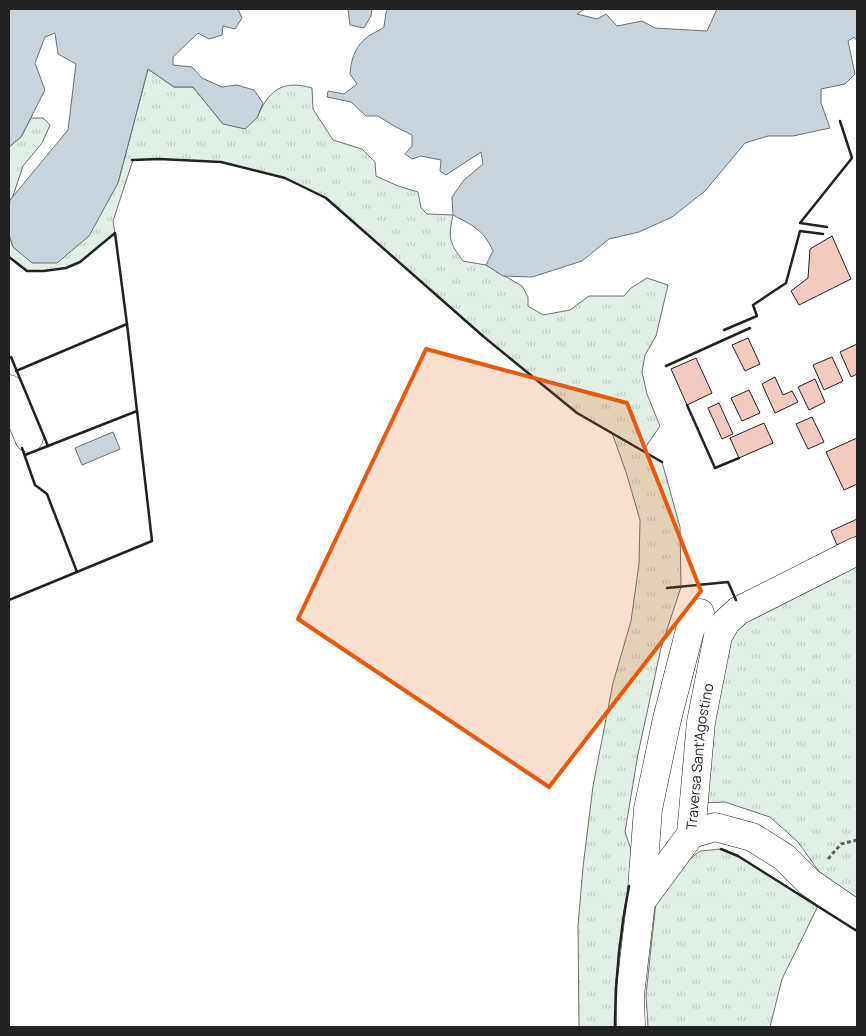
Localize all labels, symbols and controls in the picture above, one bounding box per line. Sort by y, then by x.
street label: Traversa Sant'Agostino [681,682,717,831]

